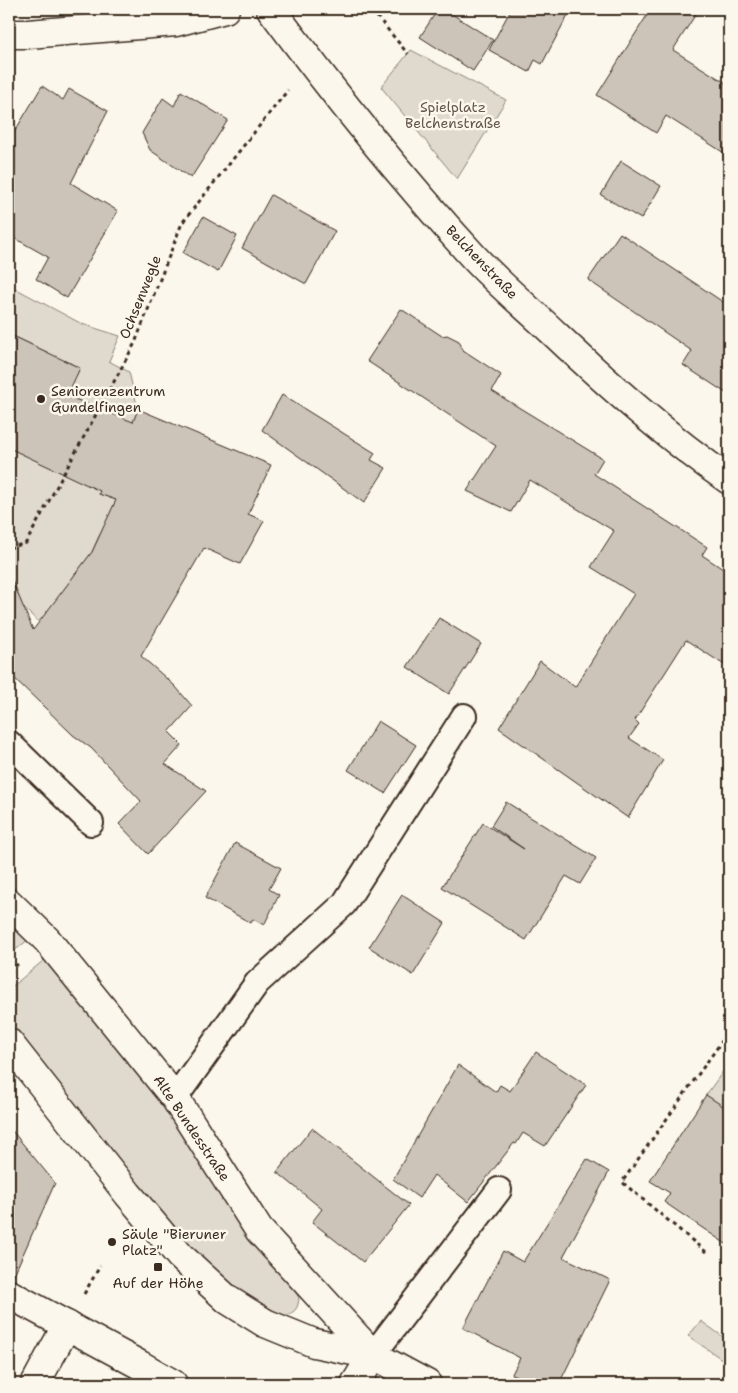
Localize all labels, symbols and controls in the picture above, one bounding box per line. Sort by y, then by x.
park label: Spielplatz Belchenstraße [405,98,501,132]
street label: Belchenstraße [442,221,522,303]
street label: Ochsenwegle [115,252,165,341]
place label: Seniorenzentrum Gundelfingen [51,382,165,416]
marker: Seniorenzentrum Gundelfingen [35,393,47,405]
street label: Alte Bundesstraße [150,1071,234,1185]
place label: Säule "Bieruner Platz" [122,1225,227,1259]
marker: Säule "Bieruner Platz" [106,1236,118,1248]
marker: Auf der Höhe [152,1261,164,1273]
place label: Auf der Höhe [112,1274,204,1292]

